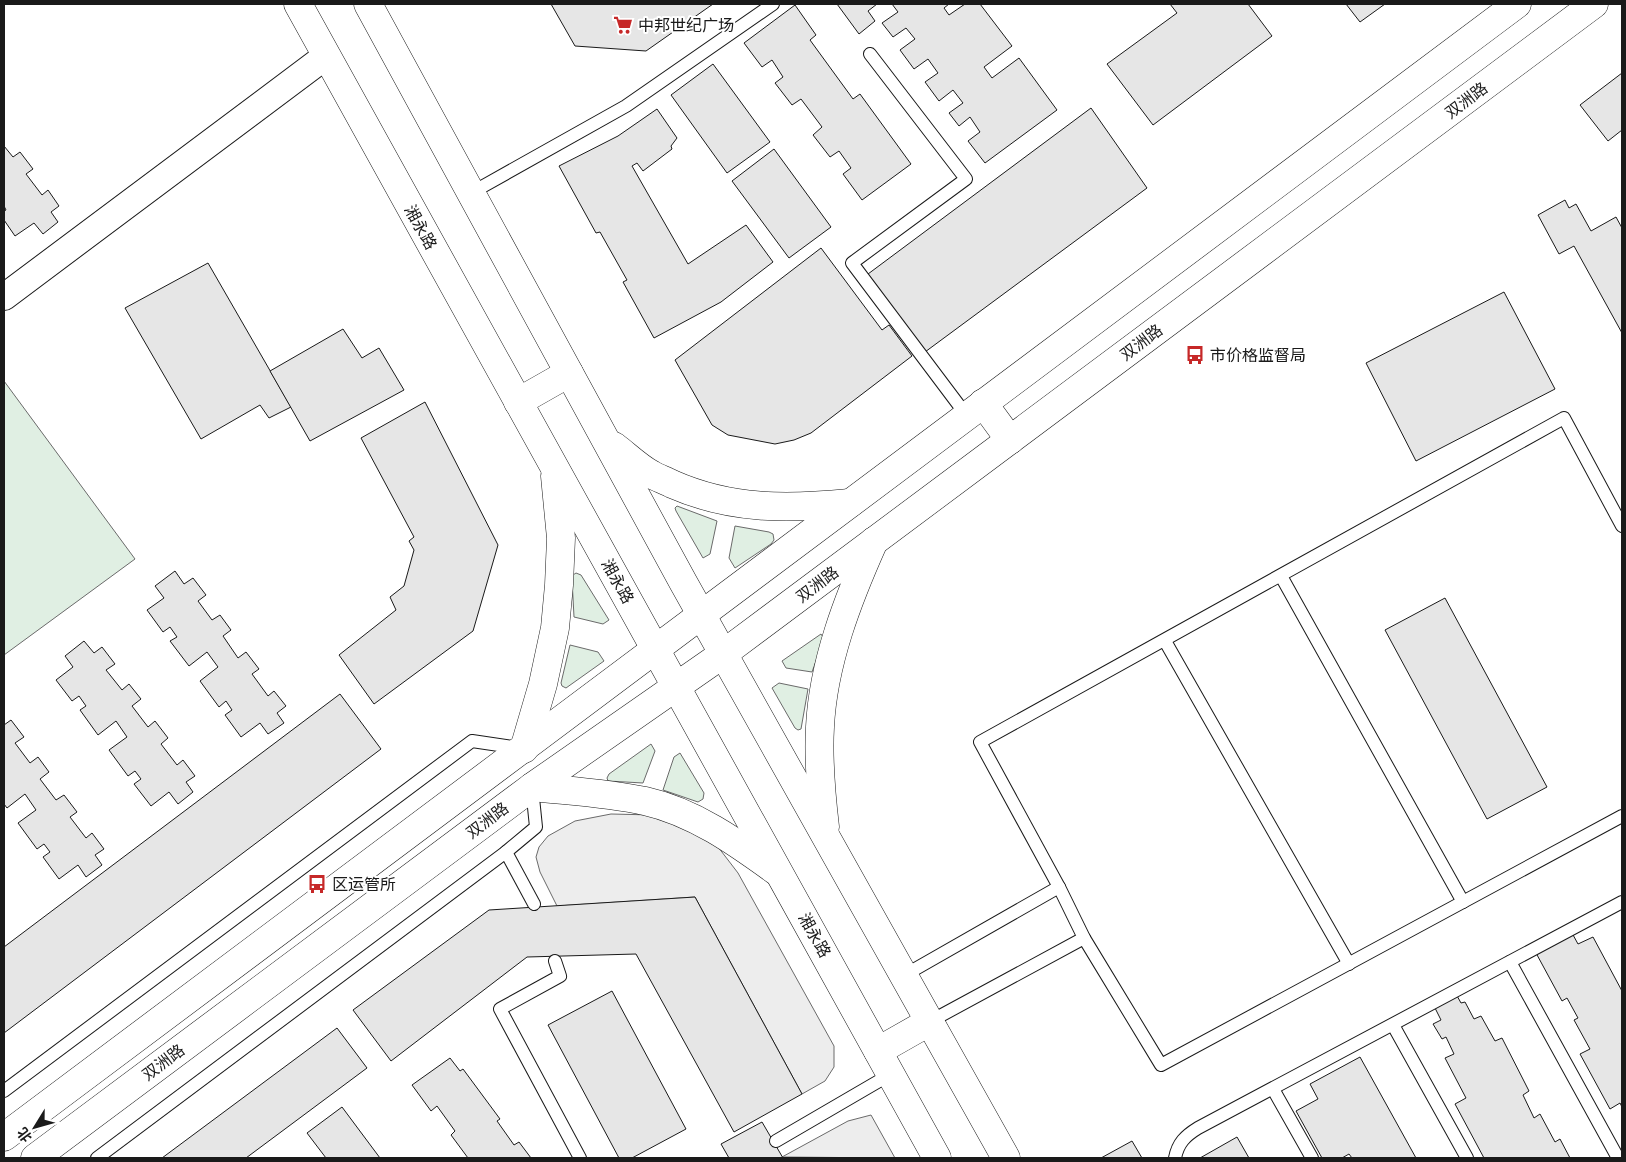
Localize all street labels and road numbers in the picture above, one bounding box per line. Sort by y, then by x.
street label: 双洲路 [1441,78,1491,122]
street label: 湘永路 [401,201,441,253]
street label: 双洲路 [1116,320,1166,364]
street label: 湘永路 [598,555,638,607]
street label: 双洲路 [792,562,842,606]
street label: 双洲路 [462,798,512,842]
street label: 湘永路 [795,909,835,961]
street label: 双洲路 [138,1040,188,1084]

